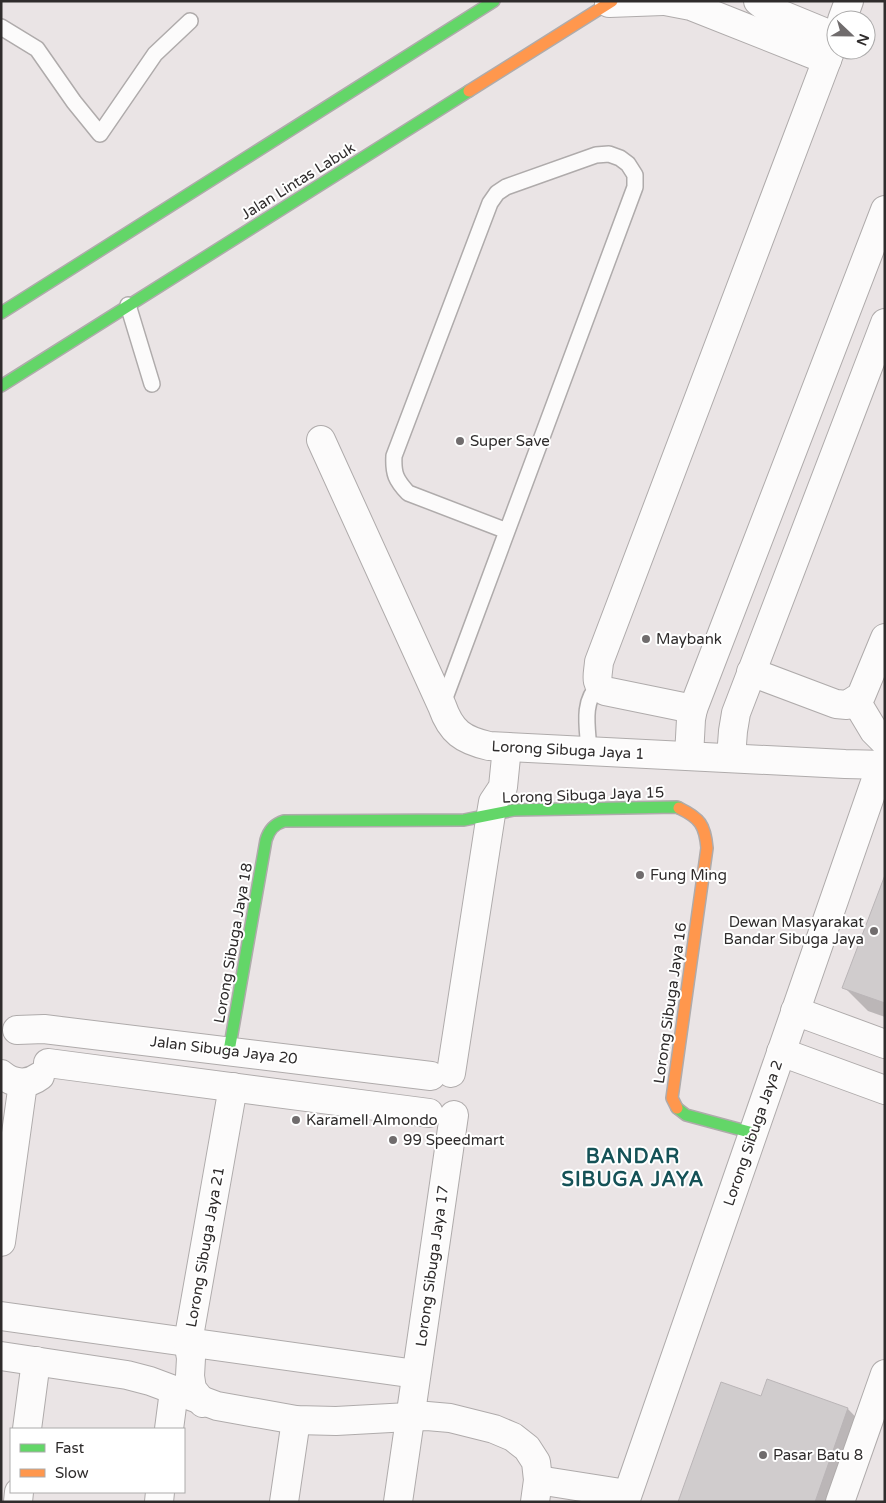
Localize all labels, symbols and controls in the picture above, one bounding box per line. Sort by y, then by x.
north arrow [826,10,876,60]
text: N [853,31,873,48]
street label: Jalan Lintas Labuk [238,139,358,223]
place label: Super Save [470,432,550,450]
marker: Super Save [454,435,466,447]
place label: Maybank [656,630,722,648]
marker: Maybank [640,633,652,645]
street label: Lorong Sibuga Jaya 1 [491,737,645,763]
street label: Lorong Sibuga Jaya 15 [501,783,665,807]
street label: Lorong Sibuga Jaya 18 [210,861,256,1025]
place label: Fung Ming [650,866,727,884]
marker: Fung Ming [634,869,646,881]
place label: Dewan Masyarakat Bandar Sibuga Jaya [724,913,864,948]
street label: Lorong Sibuga Jaya 16 [650,921,690,1085]
marker: Dewan Masyarakat Bandar Sibuga Jaya [868,925,880,937]
street label: Jalan Sibuga Jaya 20 [149,1032,299,1068]
street label: Lorong Sibuga Jaya 2 [720,1058,786,1208]
place label: Karamell Almondo [306,1111,438,1129]
marker: Karamell Almondo [290,1114,302,1126]
place label: 99 Speedmart [403,1131,505,1149]
marker: 99 Speedmart [387,1134,399,1146]
district label: BANDAR SIBUGA JAYA [562,1145,704,1192]
street label: Lorong Sibuga Jaya 21 [182,1165,228,1329]
street label: Lorong Sibuga Jaya 17 [412,1184,452,1348]
legend [10,1428,185,1493]
text: Fast [55,1439,85,1457]
place label: Pasar Batu 8 [773,1446,863,1464]
marker: Pasar Batu 8 [757,1449,769,1461]
text: Slow [55,1464,89,1482]

